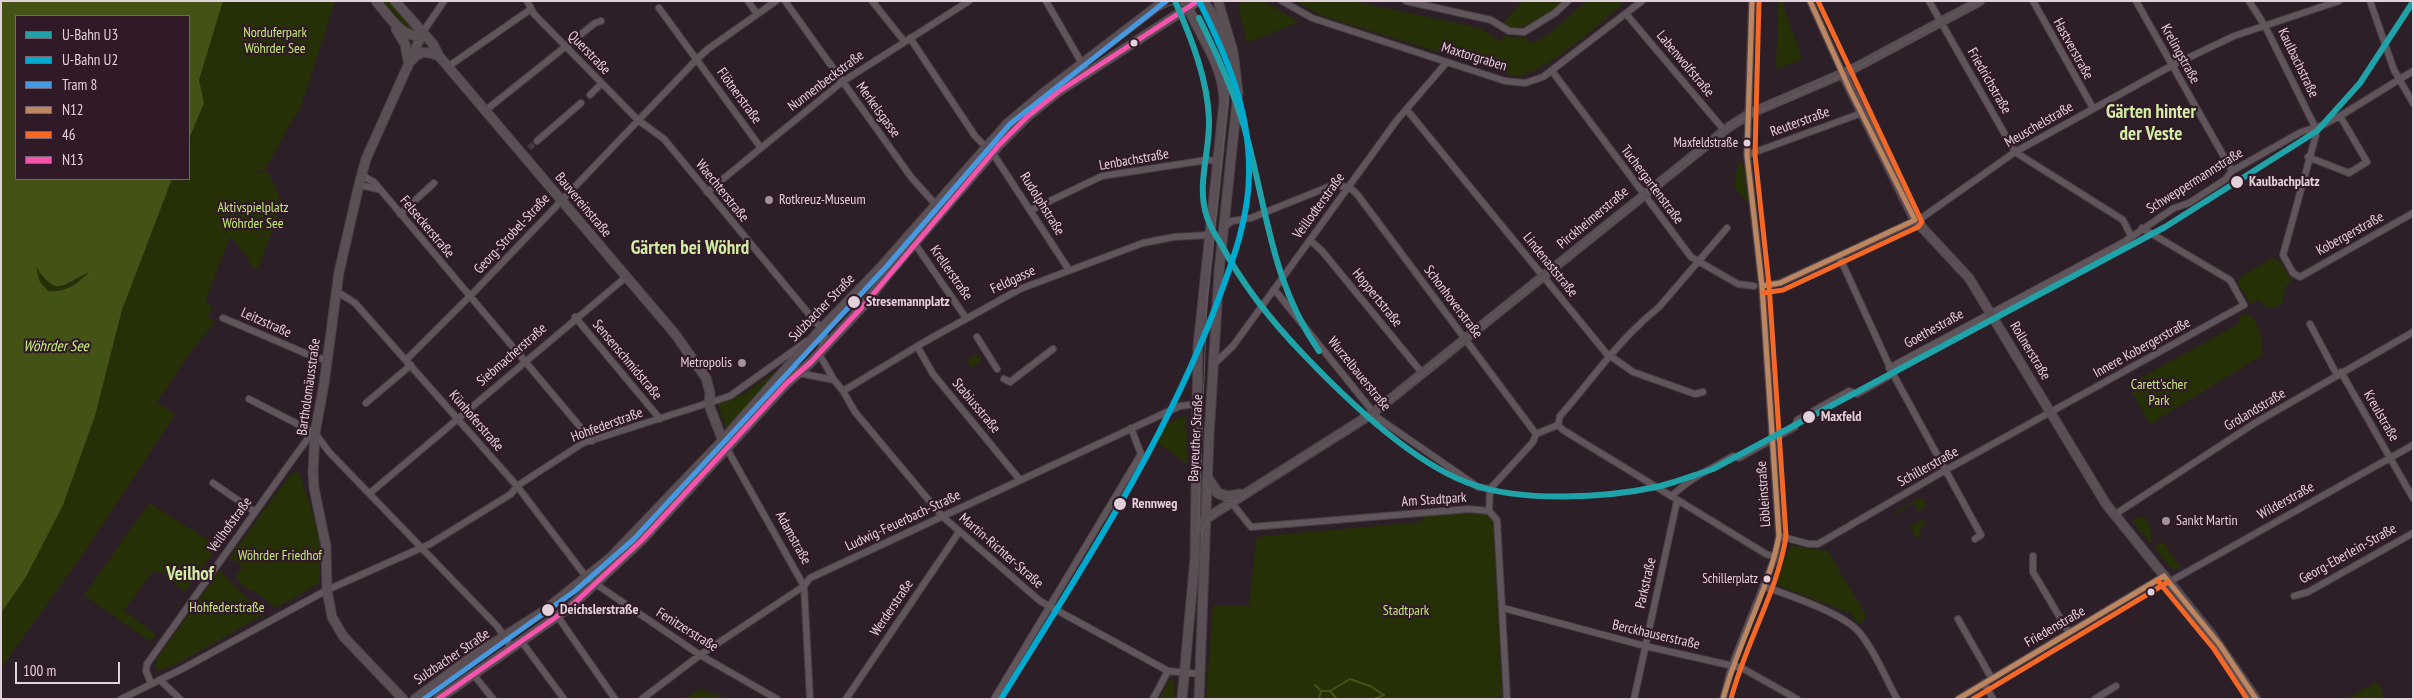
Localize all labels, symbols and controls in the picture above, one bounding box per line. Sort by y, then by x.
legend [15,15,190,180]
street label: Hastverstraße [2049,16,2097,82]
street label: Krelingstraße [2157,21,2203,87]
text: U-Bahn U3 [62,25,118,44]
park label: Norduferpark Wöhrder See [243,25,307,58]
street label: Kaulbachstraße [2274,26,2322,100]
street label: Querstraße [564,28,614,78]
street label: Labenwolfstraße [1653,28,1717,100]
unlabelled marker [1129,38,1139,48]
street label: Maxtorgraben [1439,39,1509,75]
street label: Friedrichstraße [1963,45,2015,117]
street label: Nunnenbeckstraße [785,47,867,115]
text: U-Bahn U2 [62,50,118,69]
street label: Flötnerstraße [713,65,765,127]
text: Tram 8 [62,75,97,94]
street label: Merkelsgasse [852,79,904,141]
street label: Meuschelstraße [2002,99,2076,151]
text: N12 [62,100,84,119]
district label: Gärten hinter der Veste [2106,102,2196,146]
street label: Reuterstraße [1768,104,1832,140]
text: 46 [62,125,76,144]
place label: Maxfeldstraße [1673,135,1738,151]
marker: Maxfeldstraße [1742,138,1752,148]
street label: Tuchergartenstraße [1617,142,1687,228]
street label: Schweppermannstraße [2144,145,2246,217]
street label: Lenbachstraße [1098,146,1170,174]
text: N13 [62,150,84,169]
street label: Waechterstraße [692,156,752,226]
street label: Bauvereinstraße [551,169,615,241]
street label: Rudolphstraße [1016,169,1068,239]
street label: Veillodterstraße [1290,170,1348,242]
marker: Kaulbachplatz [2229,174,2245,190]
place label: Kaulbachplatz [2249,174,2320,190]
street label: Pirckheimerstraße [1554,183,1632,253]
street label: Georg-Strobel-Straße [471,190,553,278]
place label: Rotkreuz-Museum [779,192,866,208]
street label: Felseckerstraße [396,193,458,261]
marker: Rotkreuz-Museum [763,194,775,206]
park label: Aktivspielplatz Wöhrder See [217,200,289,232]
street label: Kobergerstraße [2313,209,2387,259]
street label: Lindenaststraße [1519,229,1581,301]
district label: Gärten bei Wöhrd [631,238,749,260]
street label: Krellerstraße [926,242,976,304]
street label: Feldgasse [988,262,1038,298]
street label: Schonhoverstraße [1420,262,1486,342]
street label: Hoppertstraße [1348,265,1406,331]
street label: Sulzbacher Straße [786,271,858,345]
marker: Stresemannplatz [846,294,862,310]
place label: Stresemannplatz [866,294,950,310]
street label: Leitzstraße [238,304,294,342]
street label: Goethestraße [1901,306,1967,352]
street label: Innere Kobergerstraße [2091,314,2193,382]
street label: Sensenschmidstraße [589,317,665,403]
street label: Rollnerstraße [2006,319,2054,383]
street label: Siebmacherstraße [474,320,550,390]
street label: Wurzelbauerstraße [1324,333,1394,415]
street label: Bartholomäusstraße [294,337,324,437]
water label: Wöhrder See [23,338,89,356]
place label: Metropolis [680,355,732,371]
marker: Metropolis [736,357,748,369]
street label: Stabiusstraße [948,375,1004,437]
park label: Carett'scher Park [2131,377,2187,410]
street label: Grolandstraße [2221,385,2289,435]
street label: Künhoferstraße [445,387,507,455]
street label: Kreulstraße [2360,387,2402,445]
street label: Bayreuther Straße [1185,394,1207,482]
street label: Hohfederstraße [569,404,645,446]
marker: Maxfeld [1801,409,1817,425]
place label: Maxfeld [1821,409,1862,425]
street label: Schillerstraße [1895,443,1961,491]
street label: Löbleinstraße [1753,460,1775,528]
street label: Wilderstraße [2255,479,2317,523]
street label: Ludwig-Feuerbach-Straße [843,487,963,555]
street label: Am Stadtpark [1401,489,1467,511]
street label: Veilhofstraße [204,494,256,556]
marker: Rennweg [1112,496,1128,512]
place label: Rennweg [1132,496,1177,512]
street label: Adamstraße [772,509,814,567]
street label: Martin-Richter-Straße [955,510,1047,592]
place label: Sankt Martin [2176,513,2238,529]
marker: Sankt Martin [2160,515,2172,527]
street label: Georg-Eberlein-Straße [2296,520,2400,588]
park label: Wöhrder Friedhof [238,548,322,564]
street label: Parkstraße [1632,556,1660,610]
district label: Veilhof [166,564,214,586]
place label: Schillerplatz [1702,571,1758,587]
marker: Schillerplatz [1762,574,1772,584]
street label: Werderstraße [867,576,917,640]
unlabelled marker [2146,587,2156,597]
park label: Hohfederstraße [189,600,265,616]
marker: Deichslerstraße [540,602,556,618]
place label: Deichslerstraße [560,602,639,618]
park label: Stadtpark [1383,603,1429,619]
street label: Friedenstraße [2022,603,2088,651]
street label: Fenitzerstraße [653,604,721,656]
street label: Berckhauserstraße [1611,617,1701,653]
street label: Sulzbacher Straße [411,626,493,688]
scale bar [18,652,122,684]
text: 100 m [23,661,56,680]

